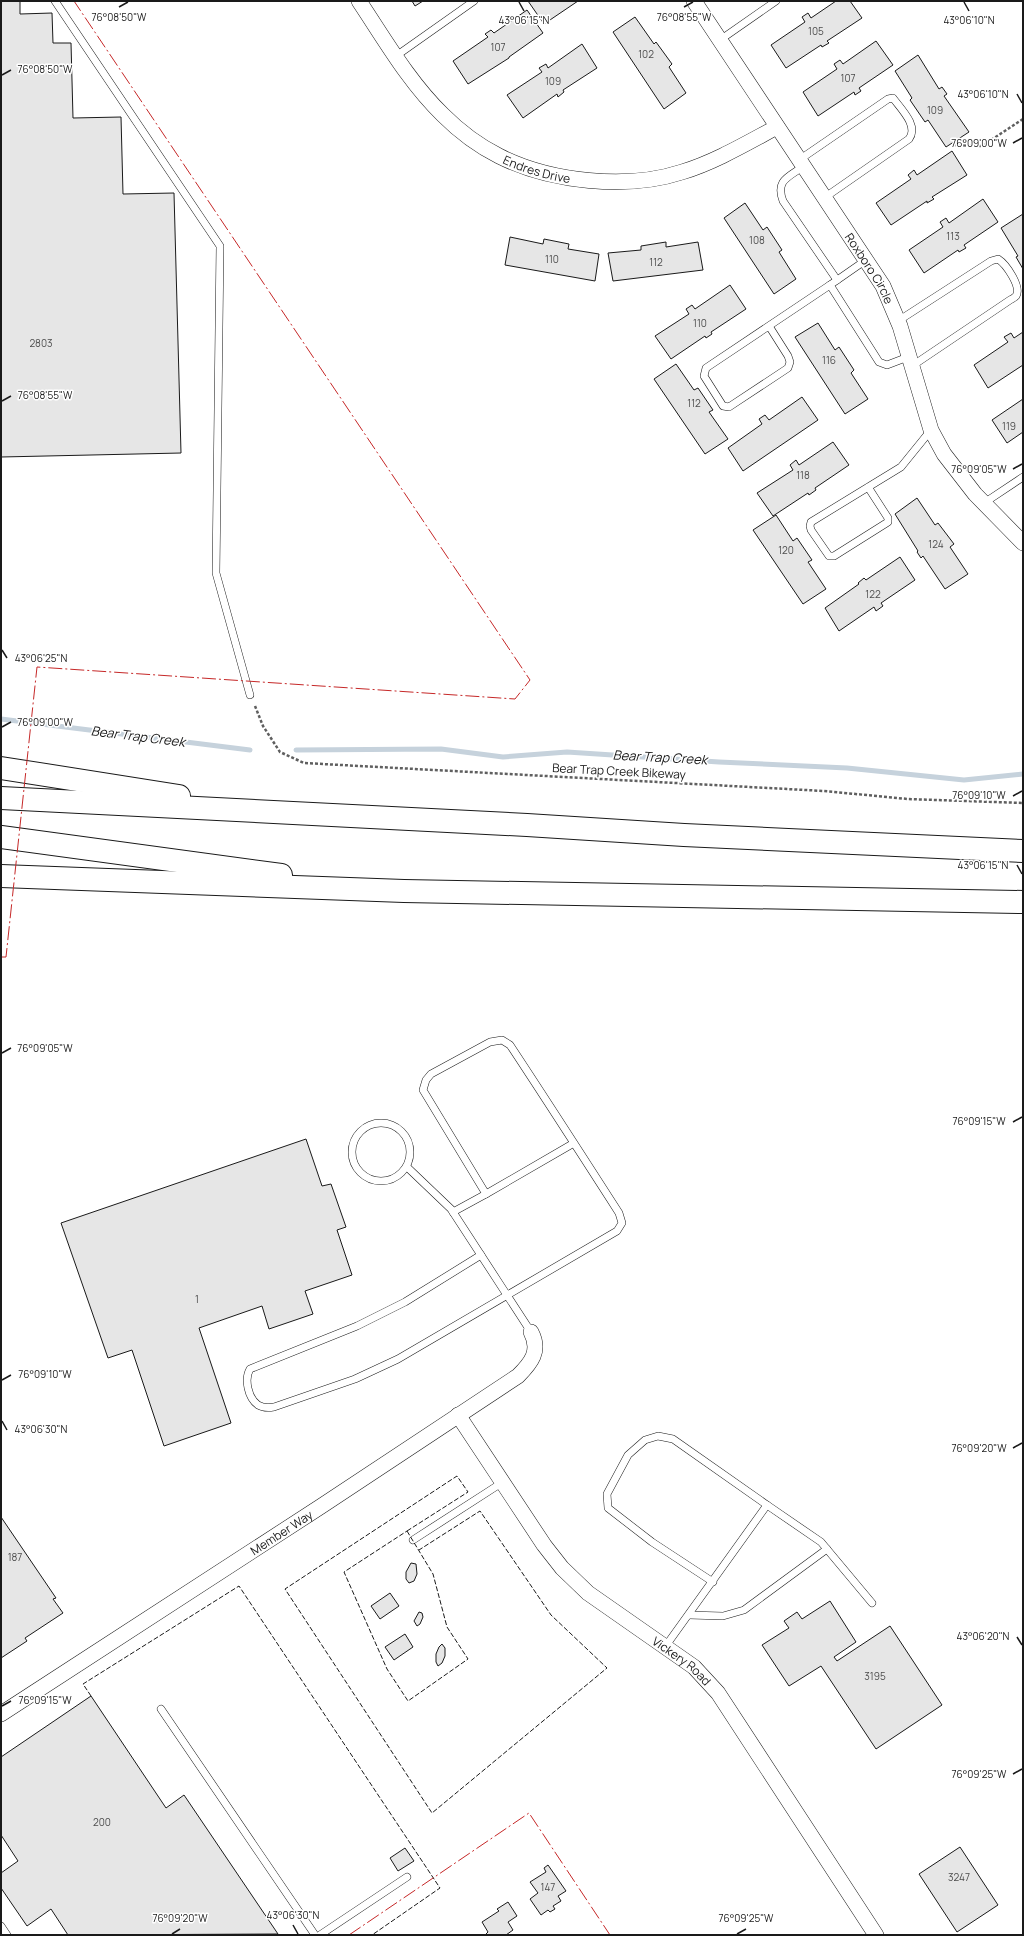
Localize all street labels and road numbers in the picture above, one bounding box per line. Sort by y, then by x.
street label: Endres Drive [501,151,572,187]
street label: Roxboro Circle [841,229,898,306]
street label: Bear Trap Creek Bikeway [552,759,687,783]
street label: Member Way [247,1505,316,1559]
street label: Vickery Road [649,1632,715,1689]

